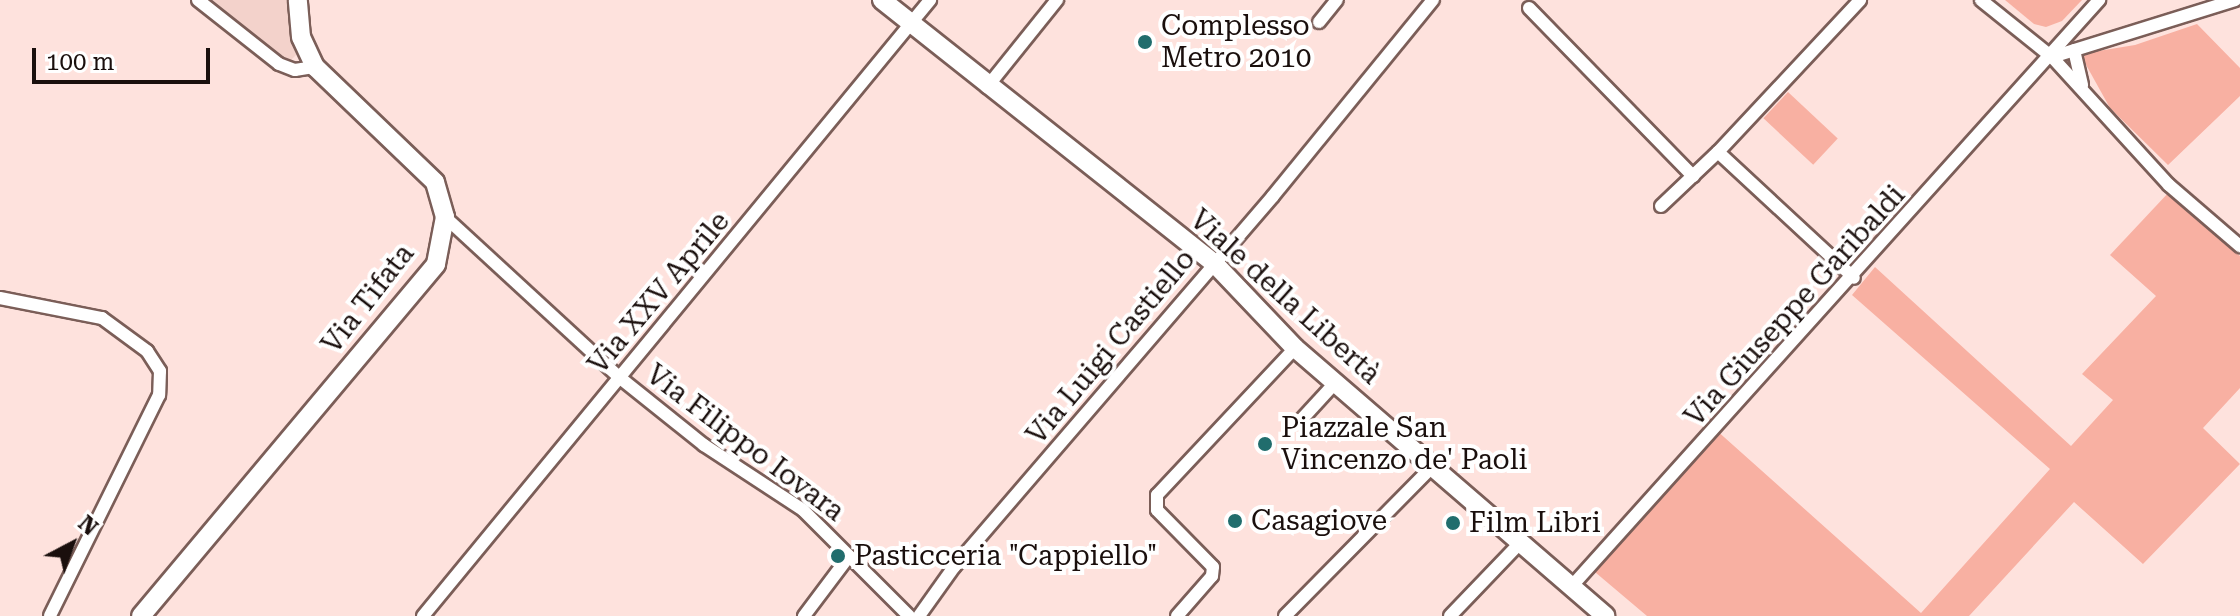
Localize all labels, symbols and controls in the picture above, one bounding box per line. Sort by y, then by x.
place label: Complesso Metro 2010 [1161,9,1311,75]
scale bar [36,32,214,82]
marker: Complesso Metro 2010 [1136,33,1154,51]
text: 100 m [46,48,114,76]
street label: Via Giuseppe Garibaldi [1678,179,1912,433]
street label: Viale della Libertà [1183,203,1387,391]
street label: Via XXV Aprile [582,205,736,381]
street label: Via Tifata [315,238,421,360]
street label: Via Luigi Castiello [1020,243,1202,451]
street label: Via Filippo Iovara [639,358,851,528]
place label: Piazzale San Vincenzo de' Paoli [1281,411,1527,477]
marker: Piazzale San Vincenzo de' Paoli [1256,435,1274,453]
north arrow [32,504,112,584]
place label: Casagiove [1251,504,1387,538]
place label: Film Libri [1469,506,1601,540]
text: N [73,511,103,540]
marker: Casagiove [1226,512,1244,530]
marker: Film Libri [1444,514,1462,532]
place label: Pasticceria "Cappiello" [854,539,1157,573]
marker: Pasticceria "Cappiello" [829,547,847,565]

